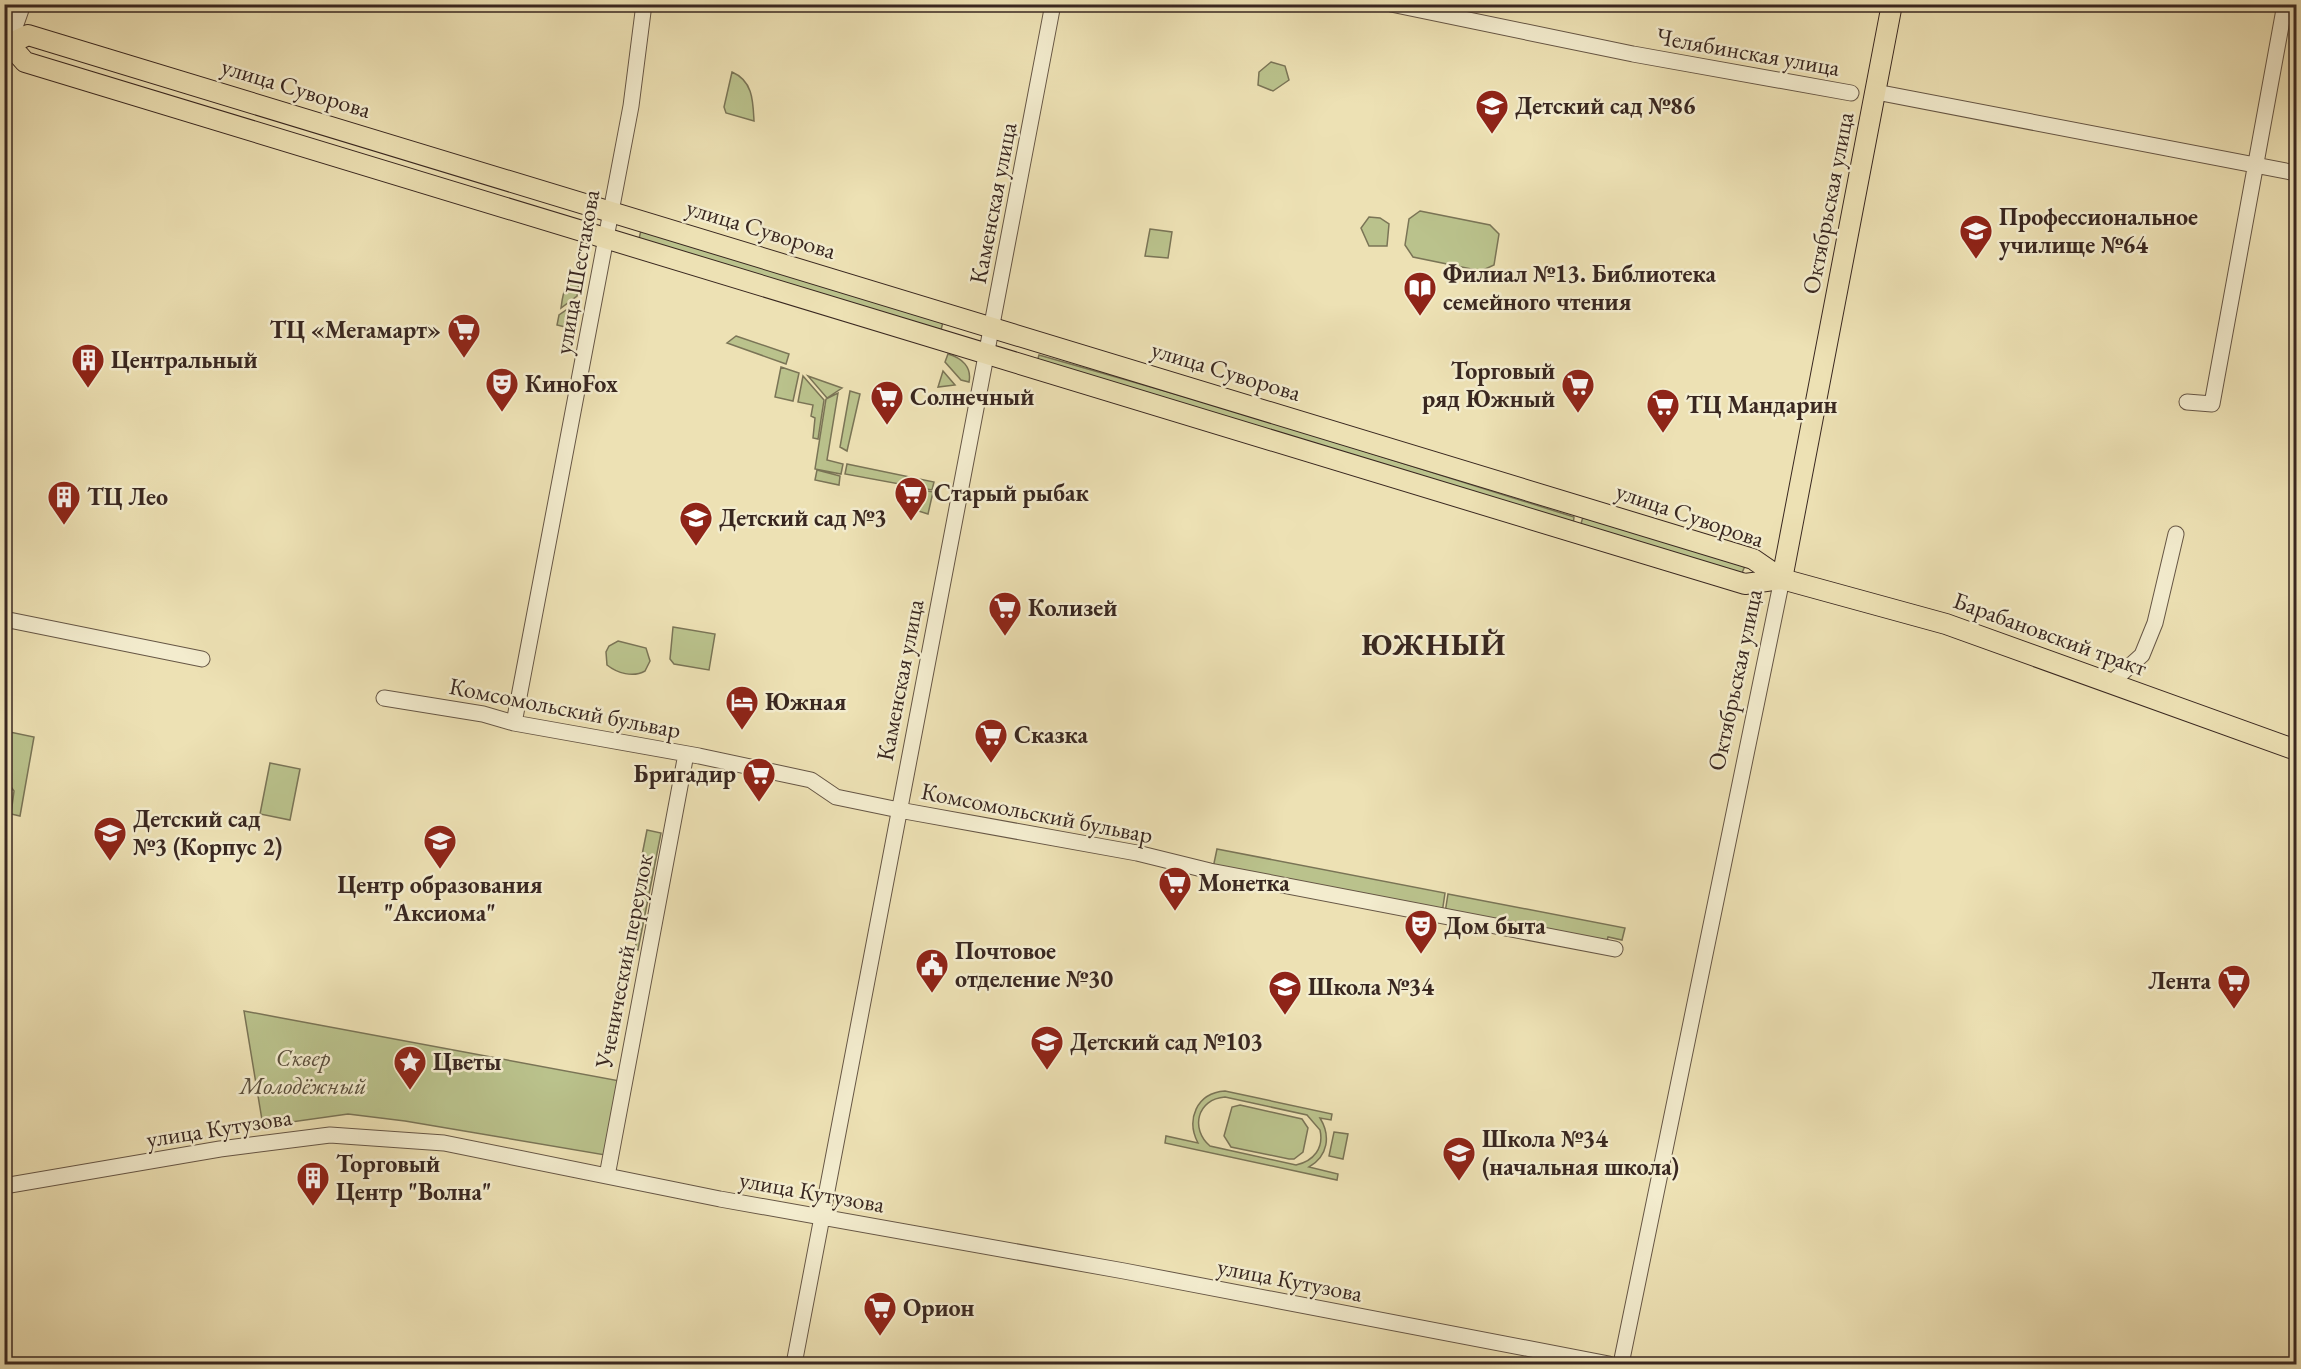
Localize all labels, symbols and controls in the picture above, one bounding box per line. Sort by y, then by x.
street label: Челябинская улица [1654,20,1843,83]
street label: улица Суворова [218,50,375,125]
school or university icon: Детский сад №86 [1474,88,1510,135]
place label: Детский сад №86 [1515,90,1696,121]
street label: Октябрьская улица [1795,109,1860,297]
street label: Каменская улица [962,119,1023,286]
street label: улица Шестакова [547,187,606,357]
street label: улица Суворова [683,191,840,266]
place label: Профессиональное училище №64 [1999,201,2198,261]
school or university icon: Профессиональное училище №64 [1958,213,1994,260]
place label: Филиал №13. Библиотека семейного чтения [1443,258,1716,317]
library icon: Филиал №13. Библиотека семейного чтения [1402,270,1438,317]
supermarket icon: ТЦ «Мегамарт» [446,312,482,359]
place label: ТЦ «Мегамарт» [270,314,441,345]
street label: улица Суворова [1148,333,1305,408]
building icon: Центральный [70,342,106,389]
place label: Центральный [111,344,258,375]
place label: Торговый ряд Южный [1422,355,1555,414]
theatre icon: КиноFox [484,366,520,413]
supermarket icon: Торговый ряд Южный [1560,367,1596,414]
place label: КиноFox [525,368,618,399]
supermarket icon: Солнечный [869,379,905,426]
place label: Солнечный [910,381,1034,412]
supermarket icon: ТЦ Мандарин [1645,387,1681,434]
place label: ТЦ Мандарин [1686,389,1838,420]
supermarket icon: Старый рыбак [893,475,929,522]
street label: улица Суворова [1612,475,1769,554]
place label: Старый рыбак [934,477,1090,508]
building icon: ТЦ Лео [46,479,82,526]
place label: ТЦ Лео [87,481,168,512]
school or university icon: Детский сад №3 [678,500,714,547]
place label: Детский сад №3 [719,502,887,533]
street label: Барабановский тракт [1949,584,2151,683]
street label: Октябрьская улица [1700,586,1769,774]
supermarket icon: Колизей [987,590,1023,637]
place label: Колизей [1028,592,1117,623]
street label: Каменская улица [869,596,930,763]
district label: ЮЖНЫЙ [1361,625,1507,664]
street label: Комсомольский бульвар [447,670,684,745]
hotel icon: Южная [724,684,760,731]
place label: Южная [765,686,846,717]
supermarket icon: Сказка [973,717,1009,764]
place label: Сказка [1014,719,1088,750]
supermarket icon: Бригадир [741,756,777,803]
place label: Бригадир [634,758,736,789]
street label: Комсомольский бульвар [919,775,1156,850]
place label: Детский сад №3 (Корпус 2) [133,803,282,863]
school or university icon: Детский сад №3 (Корпус 2) [92,815,128,862]
school or university icon: Центр образования "Аксиома" [422,823,458,870]
street label: Ученический переулок [587,851,660,1072]
supermarket icon: Монетка [1157,865,1193,912]
place label: Монетка [1198,867,1290,898]
place label: Центр образования "Аксиома" [337,869,543,928]
theatre icon: Дом быта [1403,908,1439,955]
place label: Дом быта [1444,910,1546,941]
place label: Почтовое отделение №30 [955,935,1113,994]
public building icon: Почтовое отделение №30 [914,947,950,994]
supermarket icon: Лента [2216,963,2252,1010]
place label: Лента [2148,965,2211,996]
school or university icon: Школа №34 [1267,969,1303,1016]
place label: Школа №34 [1308,971,1434,1002]
school or university icon: Детский сад №103 [1029,1024,1065,1071]
place label: Детский сад №103 [1070,1026,1263,1057]
park label: Сквер Молодёжный [238,1042,366,1101]
place icon: Цветы [392,1044,428,1091]
place label: Цветы [433,1046,501,1077]
street label: улица Кутузова [144,1101,294,1154]
place label: Школа №34 (начальная школа) [1482,1123,1679,1182]
school or university icon: Школа №34 (начальная школа) [1441,1135,1477,1182]
place label: Торговый Центр "Волна" [336,1148,492,1207]
building icon: Торговый Центр "Волна" [295,1160,331,1207]
street label: улица Кутузова [737,1163,888,1220]
street label: улица Кутузова [1215,1250,1366,1309]
supermarket icon: Орион [862,1290,898,1337]
place label: Орион [903,1292,975,1323]

